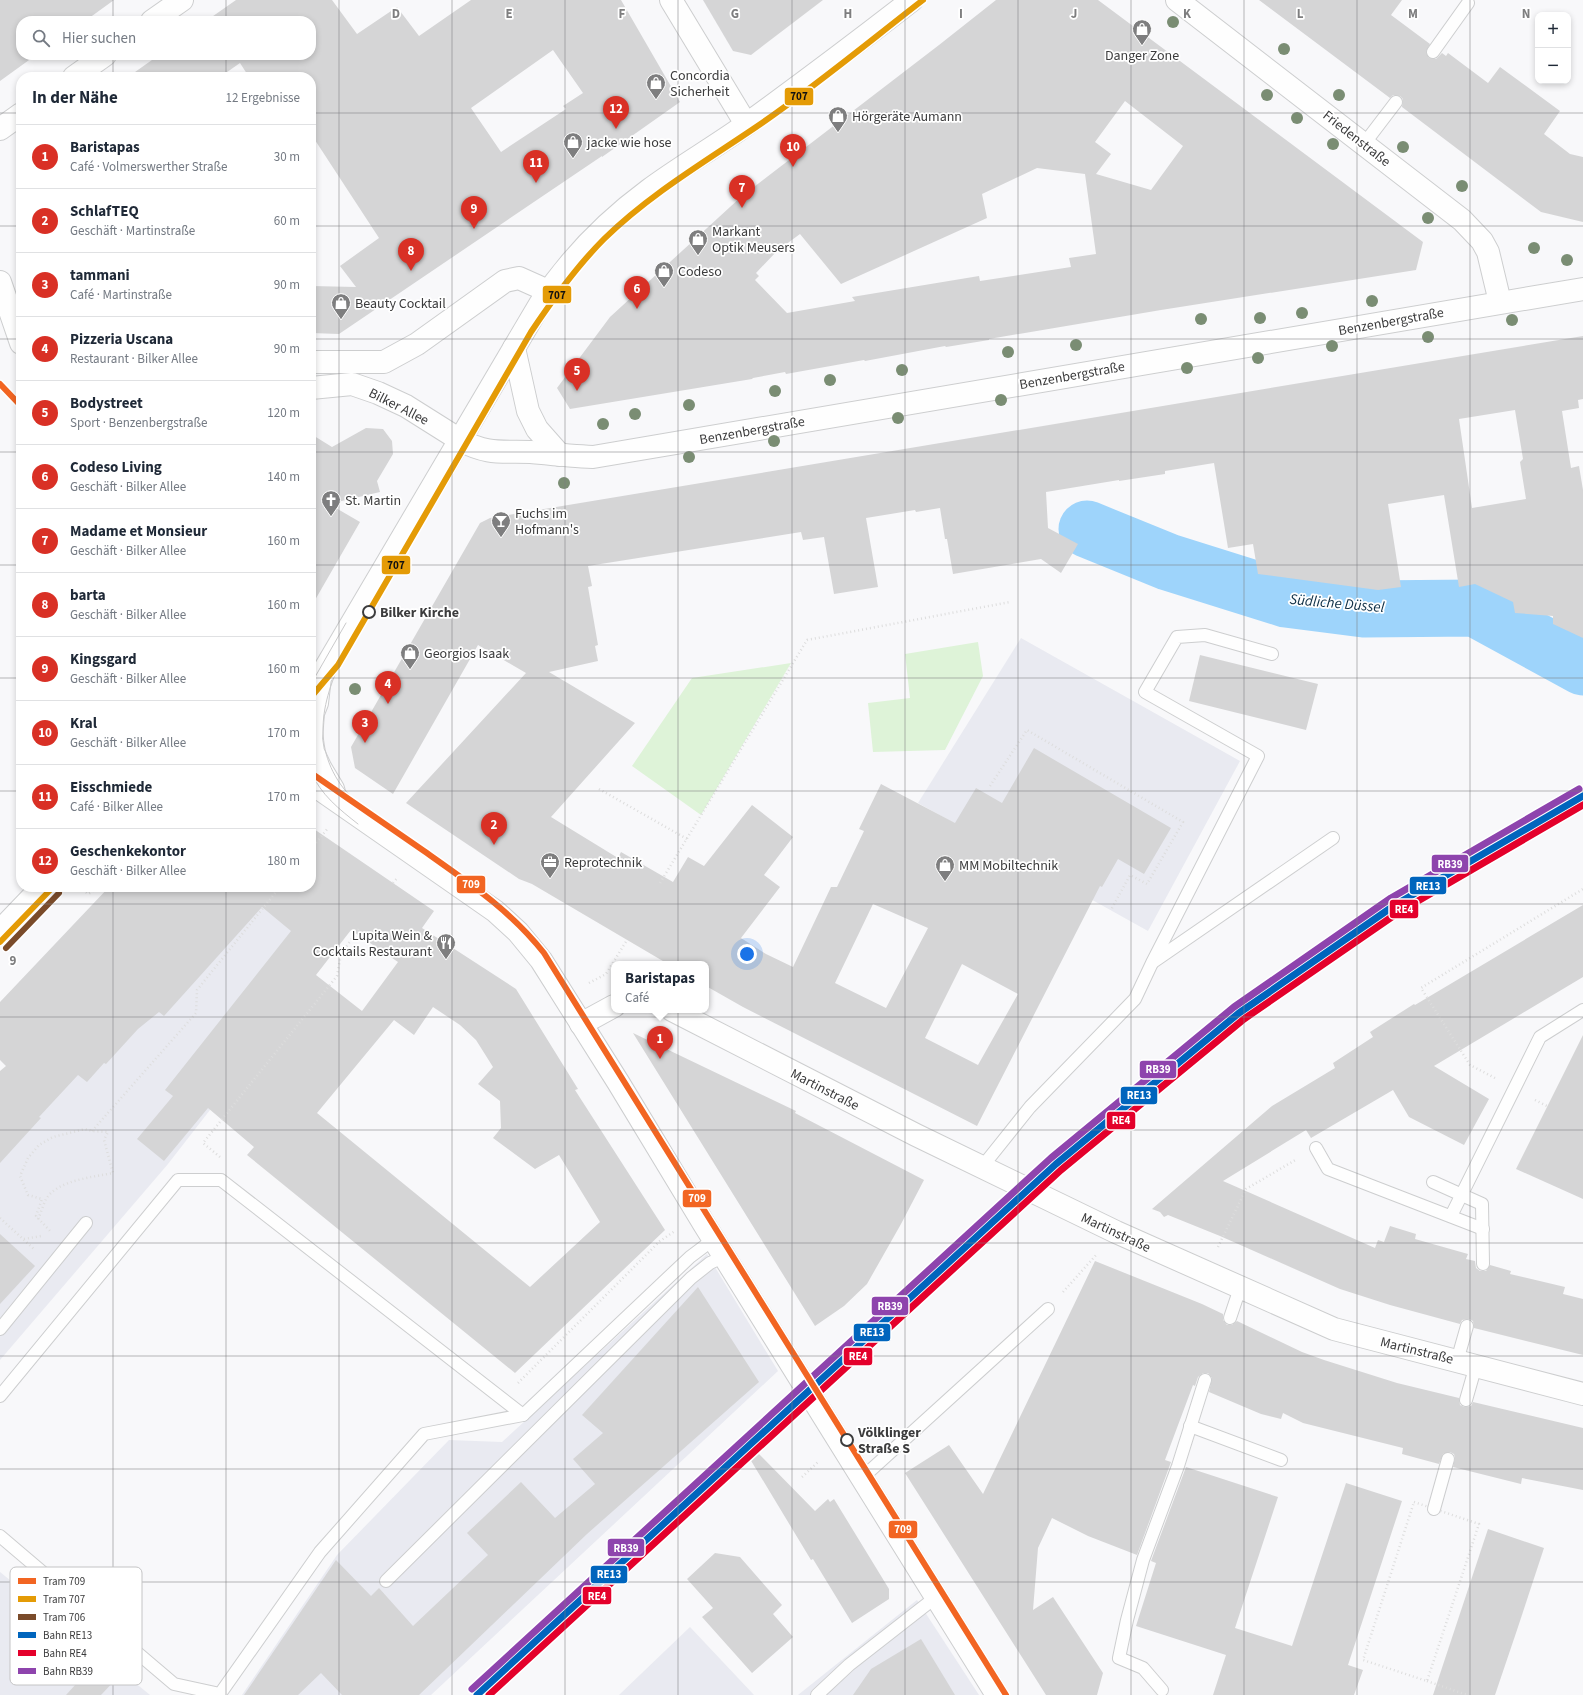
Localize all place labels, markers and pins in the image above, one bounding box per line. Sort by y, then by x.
shop icon: Danger Zone [1131,18,1153,46]
place label: Danger Zone [1105,46,1179,66]
place label: Concordia Sicherheit [670,66,730,102]
shop icon: Concordia Sicherheit [645,72,667,100]
pin: 12 [603,96,629,129]
shop icon: Hörgeräte Aumann [827,105,849,133]
place label: Hörgeräte Aumann [852,107,962,127]
shop icon: jacke wie hose [562,131,584,159]
place label: jacke wie hose [586,133,672,153]
pin: 10 [780,134,806,167]
pin: 11 [523,150,549,183]
pin: 7 [729,175,755,208]
pin: 9 [461,196,487,229]
place label: Markant Optik Meusers [712,222,795,258]
shop icon: Markant Optik Meusers [687,228,709,256]
pin: 8 [398,238,424,271]
shop icon: Codeso [653,260,675,288]
place label: Codeso [678,262,722,282]
pin: 6 [624,276,650,309]
shop icon: Beauty Cocktail [330,292,352,320]
place label: Beauty Cocktail [355,294,446,314]
pin: 5 [564,358,590,391]
church icon: St. Martin [320,489,342,517]
place label: St. Martin [345,491,401,511]
place label: Fuchs im Hofmann's [515,504,579,540]
bar icon: Fuchs im Hofmann's [490,510,512,538]
place label: Bilker Kirche [380,603,459,623]
marker: Bilker Kirche [362,605,376,619]
shop icon: Georgios Isaak [399,642,421,670]
place label: Georgios Isaak [424,644,509,664]
pin: 4 [375,671,401,704]
pin: 3 [352,710,378,743]
pin: 2 [481,812,507,845]
office icon: Reprotechnik [539,851,561,879]
place label: Reprotechnik [564,853,642,873]
shop icon: MM Mobiltechnik [934,854,956,882]
place label: MM Mobiltechnik [959,856,1058,876]
place label: Lupita Wein & Cocktails Restaurant [313,926,432,962]
restaurant icon: Lupita Wein & Cocktails Restaurant [435,932,457,960]
pin: 1 [647,1026,673,1059]
place label: Völklinger Straße S [857,1423,921,1459]
marker: Völklinger Straße S [840,1433,854,1447]

